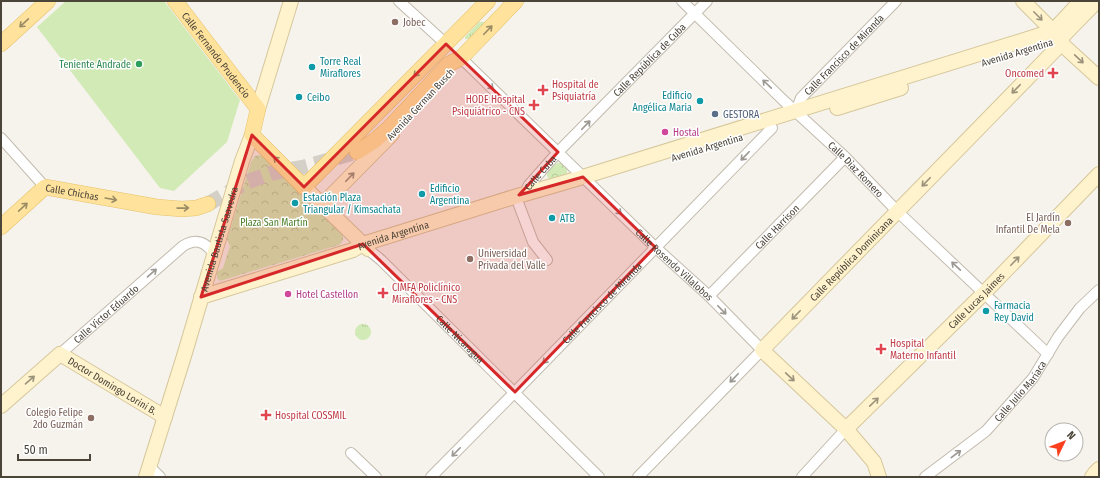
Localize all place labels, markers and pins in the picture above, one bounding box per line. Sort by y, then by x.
marker: Jobec [390,17,400,27]
place label: Jobec [403,17,426,29]
place label: Torre Real Miraflores [320,56,361,80]
place label: Teniente Andrade [59,59,131,71]
marker: Teniente Andrade [134,59,144,69]
marker: Torre Real Miraflores [307,62,317,72]
marker: Oncomed [1047,67,1059,79]
place label: Oncomed [1005,68,1044,80]
place label: Hospital de Psiquiatría [552,79,599,103]
marker: Hospital de Psiquiatría [537,84,549,96]
place label: Edificio Angélica Maria [632,90,692,114]
marker: Ceibo [294,92,304,102]
place label: Ceibo [307,92,330,104]
place label: HODE Hospital Psiquiátrico - CNS [452,94,525,118]
marker: Edificio Angélica Maria [695,96,705,106]
marker: HODE Hospital Psiquiátrico - CNS [528,99,540,111]
marker: GESTORA [710,109,720,119]
place label: GESTORA [723,109,760,121]
marker: Hostal [660,127,670,137]
place label: Hostal [673,127,700,139]
place label: Edificio Argentina [430,183,469,207]
marker: Edificio Argentina [417,189,427,199]
place label: Estación Plaza Triangular / Kimsachata [303,192,401,216]
marker: Estación Plaza Triangular / Kimsachata [290,198,300,208]
place label: El Jardín Infantil De Mela [996,211,1060,236]
marker: ATB [547,213,557,223]
place label: ATB [560,213,575,225]
marker: El Jardín Infantil De Mela [1063,218,1073,228]
place label: Universidad Privada del Valle [478,248,546,272]
marker: Universidad Privada del Valle [465,254,475,264]
place label: CIMFA Policlínico Miraflores - CNS [392,281,460,306]
marker: CIMFA Policlínico Miraflores - CNS [377,287,389,299]
marker: Hotel Castellon [283,289,293,299]
place label: Hotel Castellon [296,289,358,301]
place label: Farmacia Rey David [994,300,1034,324]
marker: Farmacia Rey David [981,306,991,316]
place label: Hospital Materno Infantil [890,338,956,362]
marker: Hospital Materno Infantil [875,343,887,355]
place label: Colegio Felipe 2do Guzmán [26,407,83,431]
marker: Hospital COSSMIL [260,409,272,421]
place label: Hospital COSSMIL [275,410,347,422]
marker: Colegio Felipe 2do Guzmán [86,413,96,423]

